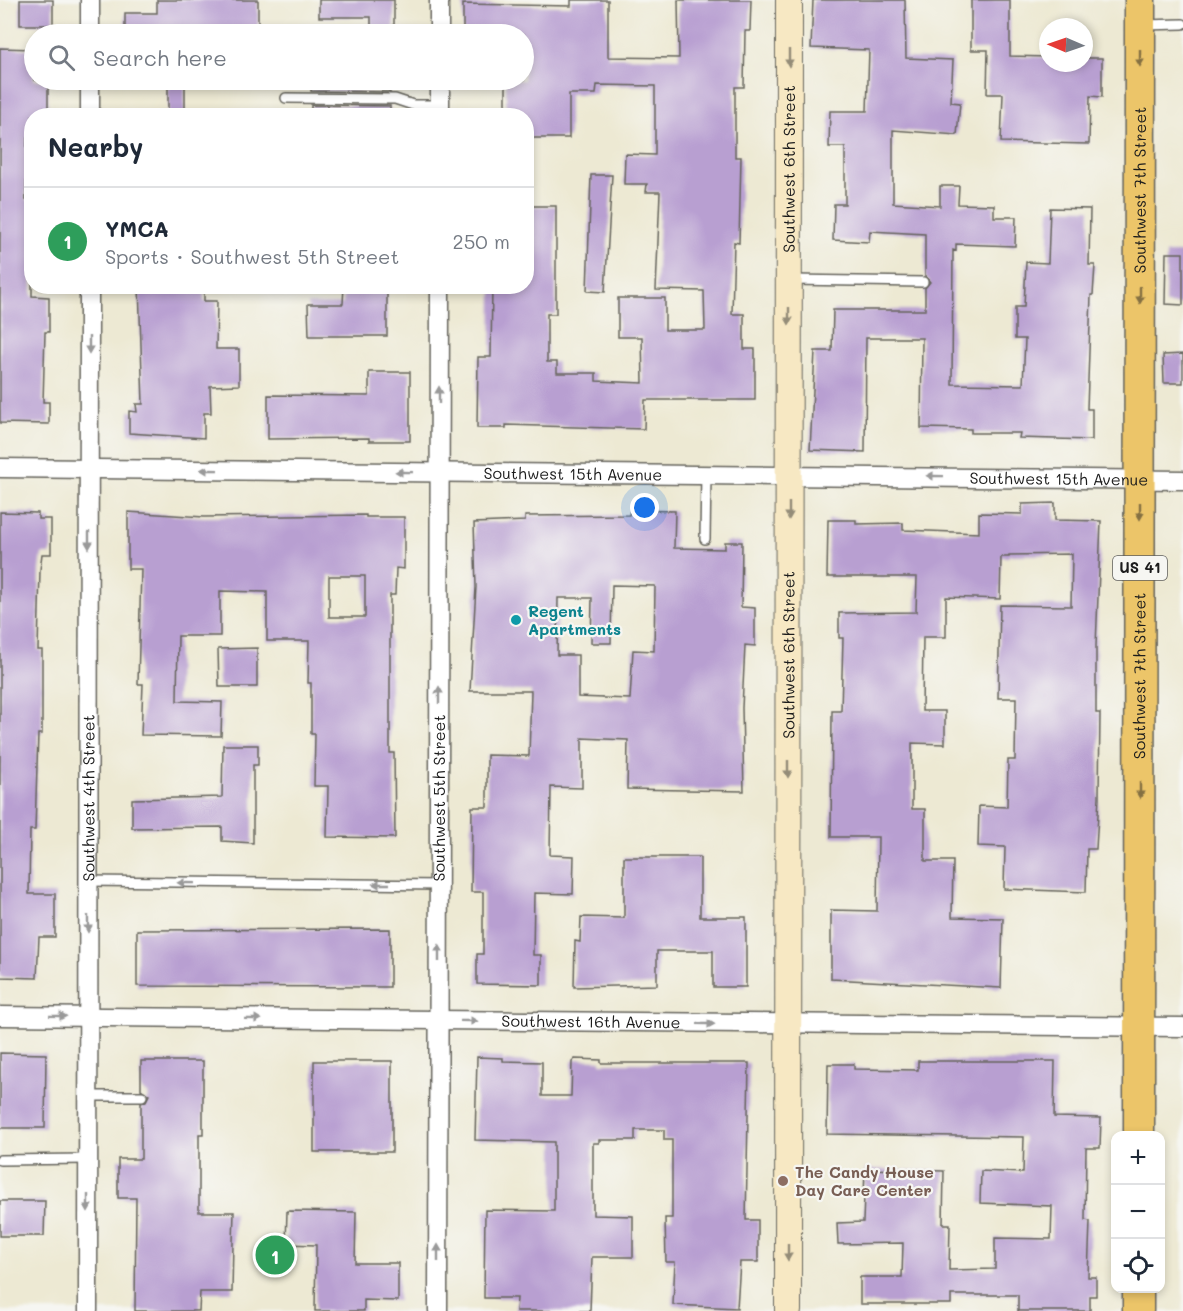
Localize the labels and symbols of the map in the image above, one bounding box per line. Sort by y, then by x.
north arrow [1039,18,1093,72]
one-way arrow [784,49,794,68]
one-way arrow [1135,49,1145,68]
street label: Southwest 6th Street [778,85,799,253]
street label: Southwest 7th Street [1129,107,1150,273]
one-way arrow [1135,286,1145,305]
one-way arrow [784,307,794,326]
one-way arrow [84,335,94,354]
one-way arrow [434,385,444,404]
street label: Southwest 15th Avenue [484,462,662,485]
one-way arrow [199,465,218,475]
one-way arrow [394,467,413,477]
street label: Southwest 15th Avenue [969,467,1148,490]
one-way arrow [925,472,944,481]
your location [630,493,659,522]
one-way arrow [784,502,794,521]
one-way arrow [1135,502,1145,521]
one-way arrow [84,530,94,549]
road number: US 41 [1113,556,1167,580]
street label: Southwest 6th Street [777,571,799,739]
street label: Southwest 7th Street [1128,593,1149,759]
place label: Regent Apartments [528,600,621,639]
marker: Regent Apartments [509,613,523,627]
one-way arrow [434,685,444,704]
street label: Southwest 4th Street [77,714,99,882]
street label: Southwest 5th Street [428,714,449,882]
one-way arrow [783,760,793,779]
one-way arrow [1135,781,1145,800]
one-way arrow [176,878,195,888]
one-way arrow [371,879,390,889]
one-way arrow [83,914,93,933]
one-way arrow [434,943,444,962]
street label: Southwest 16th Avenue [501,1010,681,1032]
one-way arrow [49,1011,68,1021]
one-way arrow [244,1014,263,1024]
one-way arrow [460,1017,479,1026]
one-way arrow [697,1019,716,1029]
place label: The Candy House Day Care Center [795,1161,934,1200]
marker: The Candy House Day Care Center [776,1174,790,1188]
one-way arrow [83,1193,93,1212]
pin: 1 [256,1232,294,1278]
one-way arrow [433,1243,443,1262]
one-way arrow [783,1243,793,1262]

